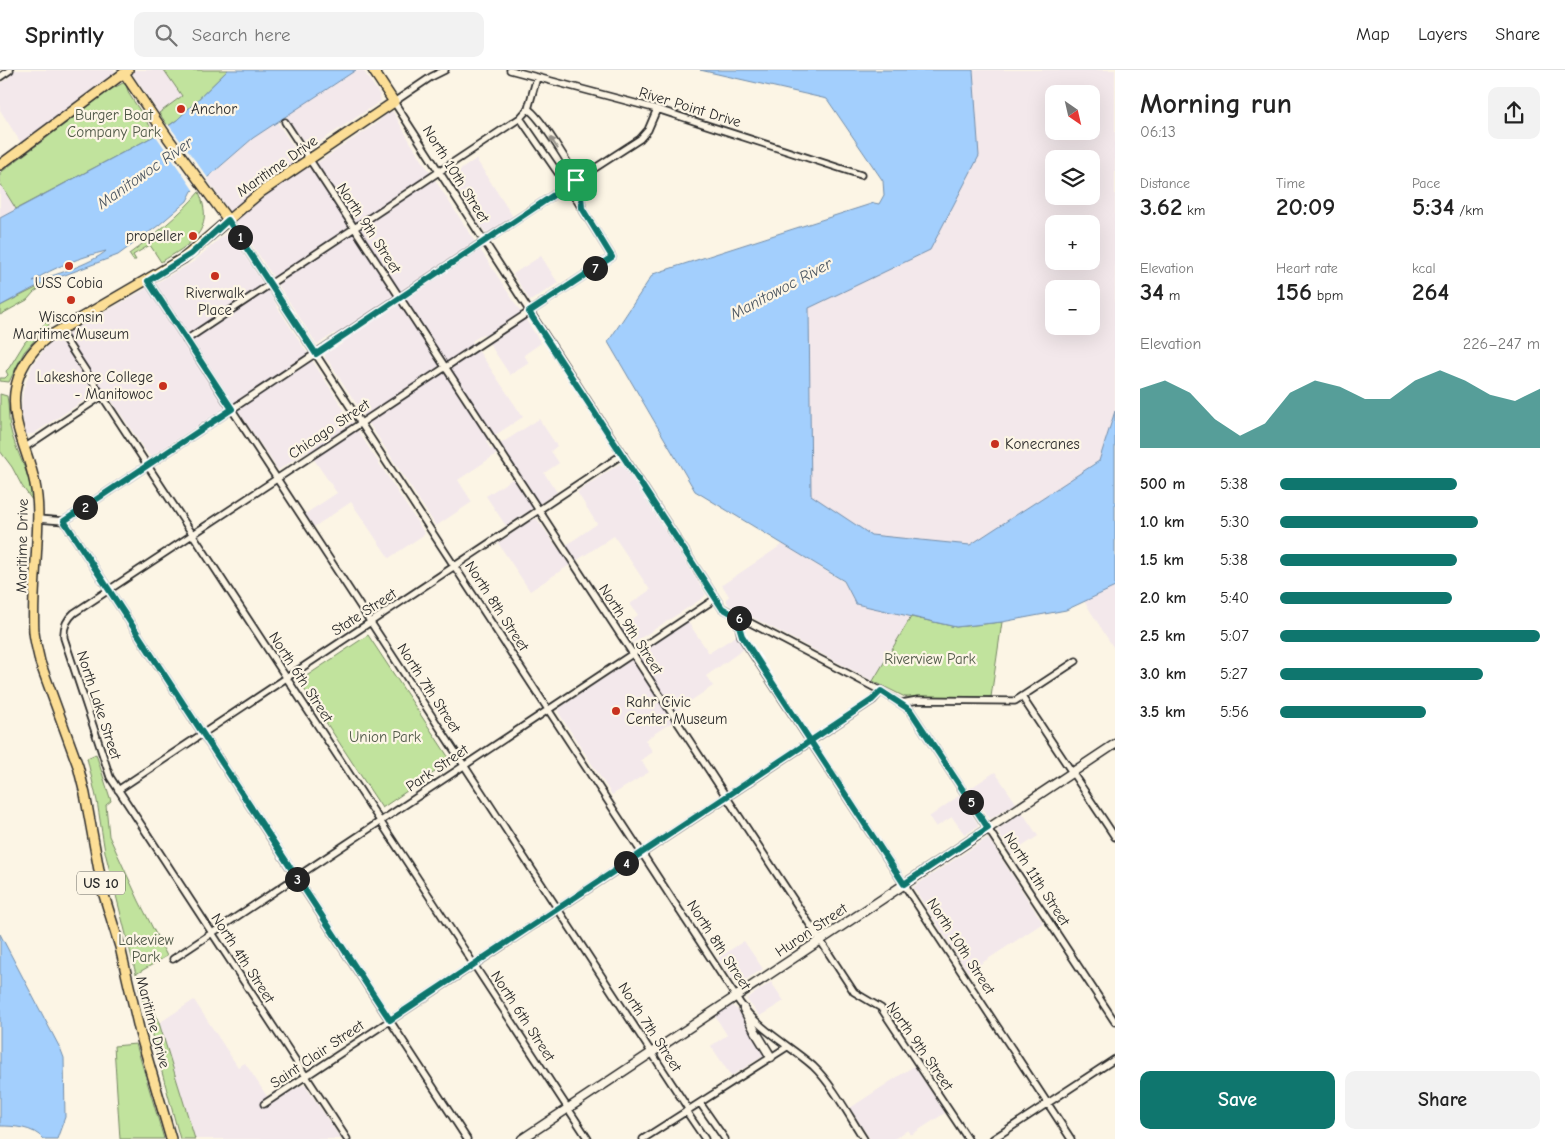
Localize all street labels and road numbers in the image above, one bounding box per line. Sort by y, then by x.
street label: River Point Drive [637,83,744,131]
street label: North 10th Street [419,122,493,226]
street label: Maritime Drive [233,131,321,200]
street label: North 9th Street [333,180,405,277]
street label: Chicago Street [285,395,374,463]
street label: Maritime Drive [12,498,32,593]
street label: North 8th Street [461,558,533,655]
street label: North 9th Street [595,581,667,678]
street label: State Street [328,584,400,640]
street label: North 6th Street [265,628,337,726]
street label: North 7th Street [393,640,465,737]
street label: North Lake Street [73,648,125,762]
street label: Park Street [402,740,472,795]
street label: North 11th Street [1000,829,1074,930]
road number: US 10 [77,871,125,894]
street label: North 10th Street [923,895,999,998]
street label: North 8th Street [683,897,755,994]
street label: Huron Street [772,899,851,961]
street label: North 4th Street [207,910,279,1007]
street label: North 6th Street [487,967,559,1065]
street label: Maritime Drive [132,974,174,1070]
street label: North 7th Street [614,979,686,1076]
street label: North 9th Street [883,998,958,1094]
street label: Saint Clair Street [267,1016,368,1092]

